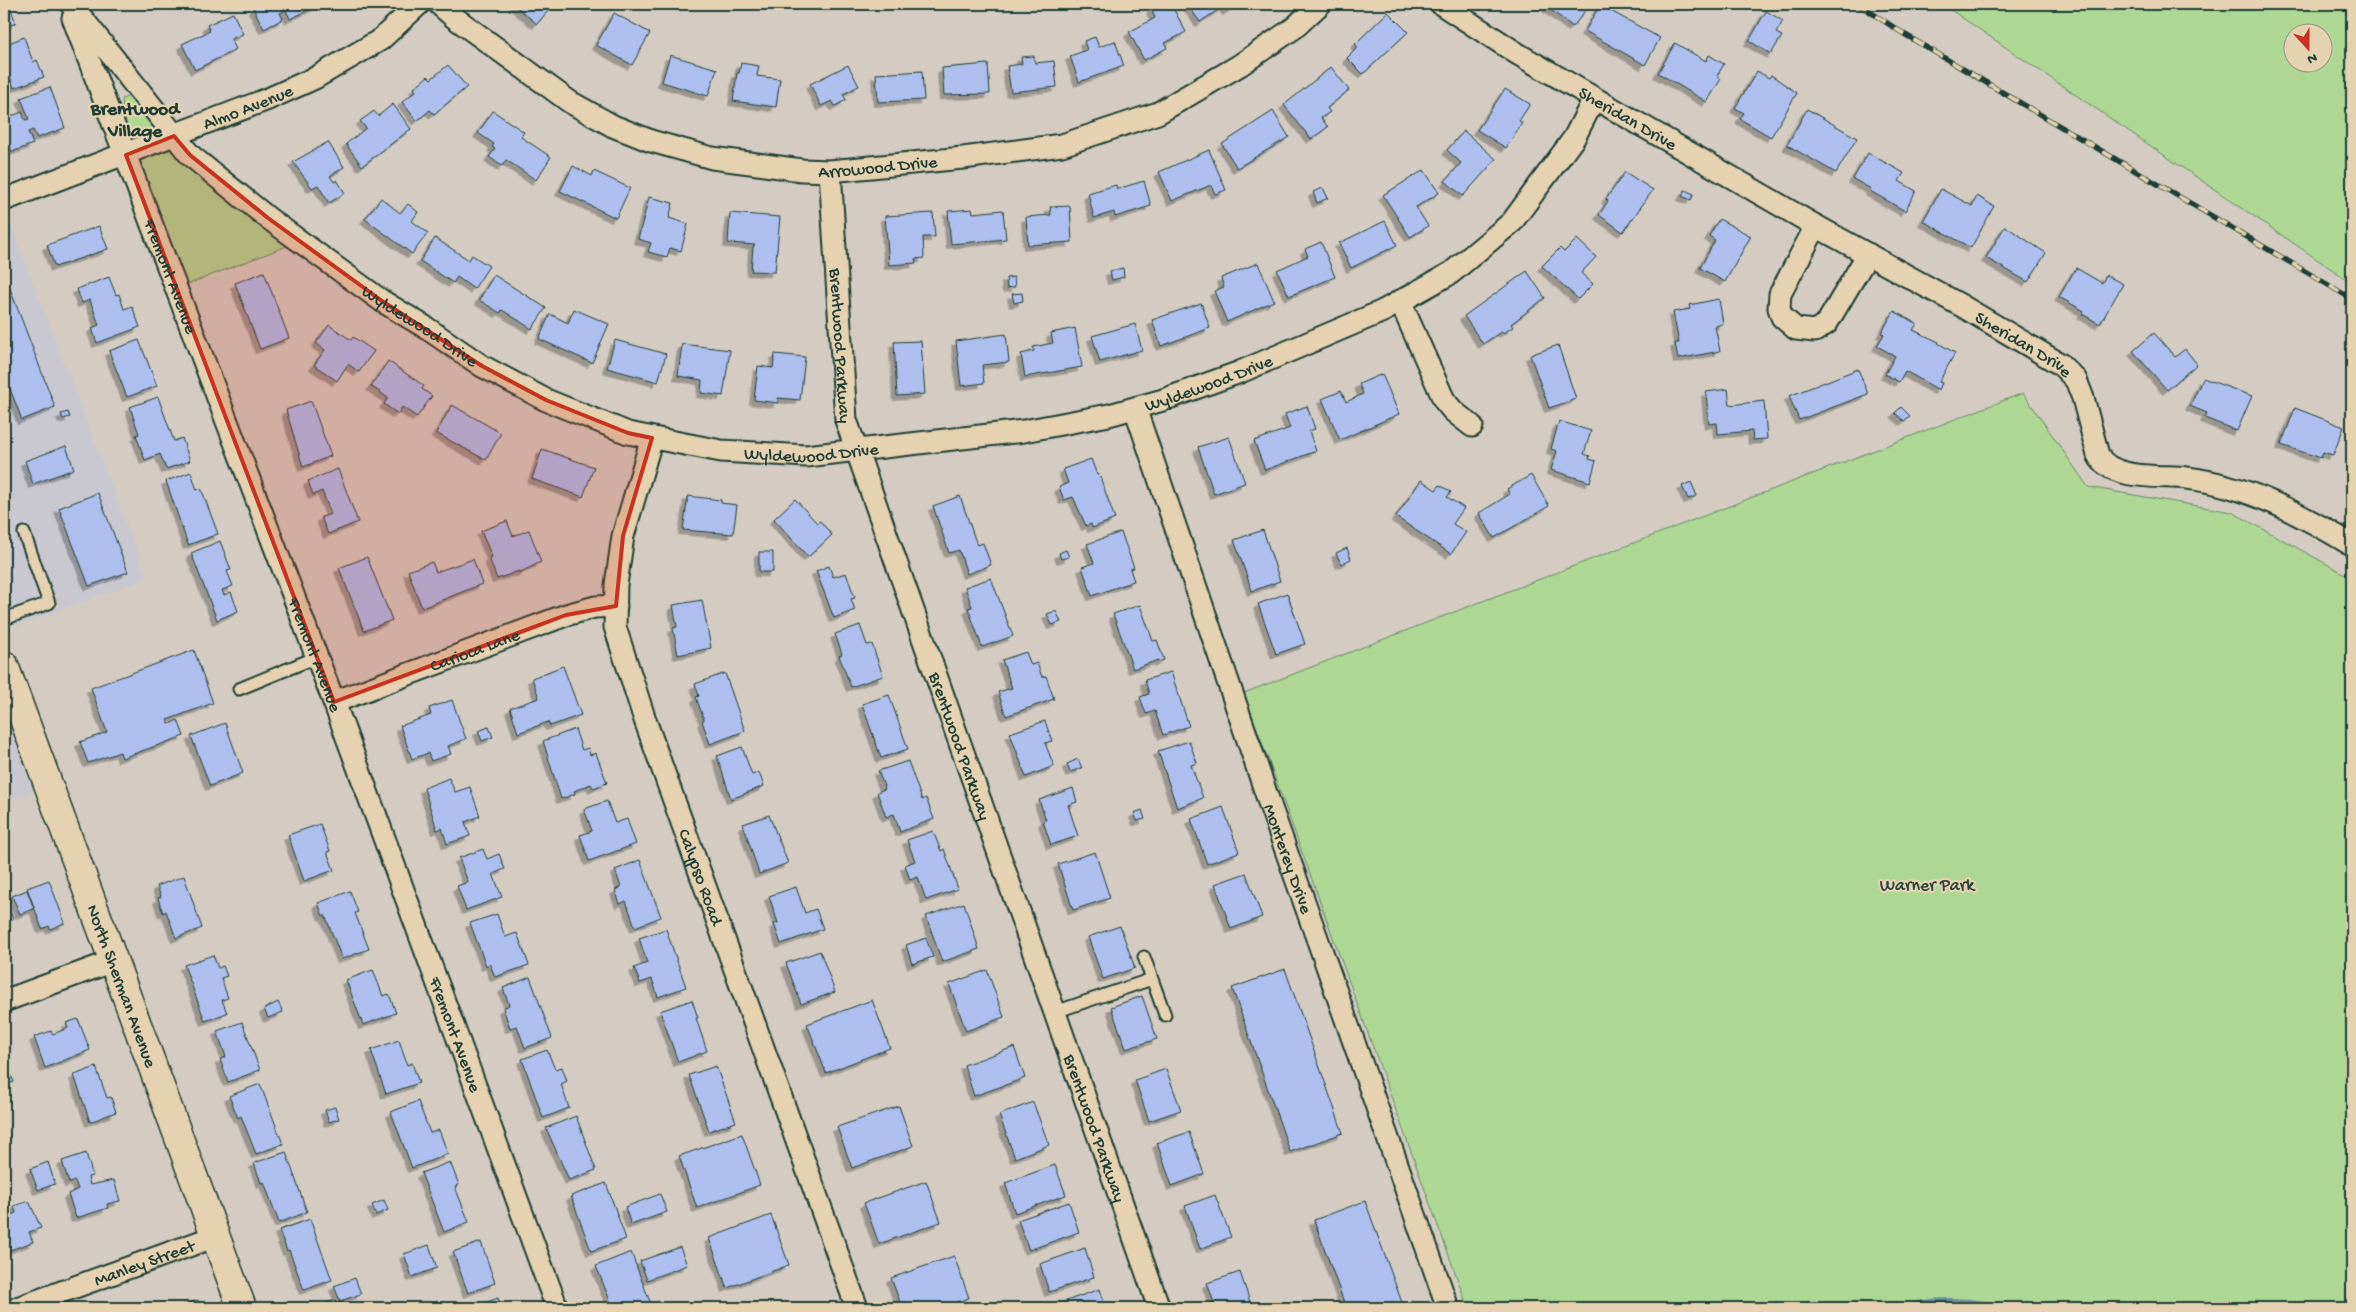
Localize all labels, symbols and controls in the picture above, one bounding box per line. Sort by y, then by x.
north arrow [2284,22,2334,72]
text: N [2304,48,2319,67]
street label: Almo Avenue [200,81,298,136]
street label: Sheridan Drive [1574,83,1681,157]
district label: Brentwood Village [90,99,181,144]
street label: Arrowood Drive [818,152,939,184]
street label: Fremont Avenue [137,215,201,338]
street label: Brentwood Parkway [823,267,854,424]
street label: Wyldewood Drive [357,282,482,373]
street label: Sheridan Drive [1970,308,2076,383]
street label: Wyldewood Drive [1143,351,1277,418]
street label: Wyldewood Drive [743,440,880,469]
street label: Fremont Avenue [282,594,345,716]
street label: Carioca Lane [428,625,524,678]
street label: Brentwood Parkway [922,669,994,824]
street label: Monterey Drive [1257,802,1316,918]
street label: Calypso Road [672,826,727,930]
park label: Warner Park [1880,876,1976,897]
street label: North Sherman Avenue [81,902,160,1072]
street label: Fremont Avenue [423,973,485,1096]
street label: Brentwood Parkway [1057,1051,1129,1206]
street label: Manley Street [92,1236,200,1292]

